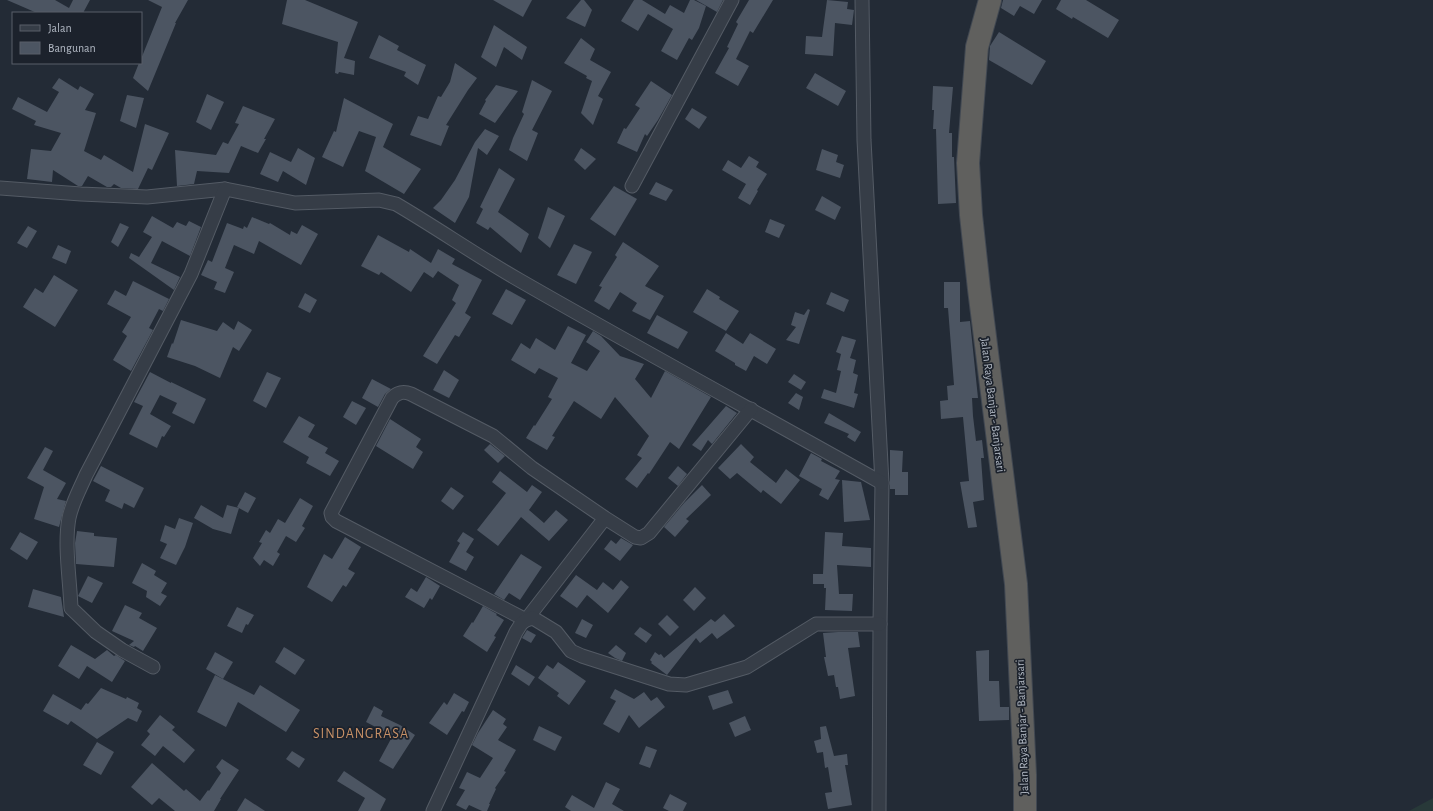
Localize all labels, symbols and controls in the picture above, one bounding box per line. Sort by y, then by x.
legend [12,12,142,64]
text: Jalan [48,22,72,34]
text: Bangunan [48,42,96,54]
street label: Jalan Raya Banjar - Banjarsari [978,337,1007,473]
street label: Jalan Raya Banjar - Banjarsari [1014,659,1031,795]
district label: SINDANGRASA [313,727,409,741]

